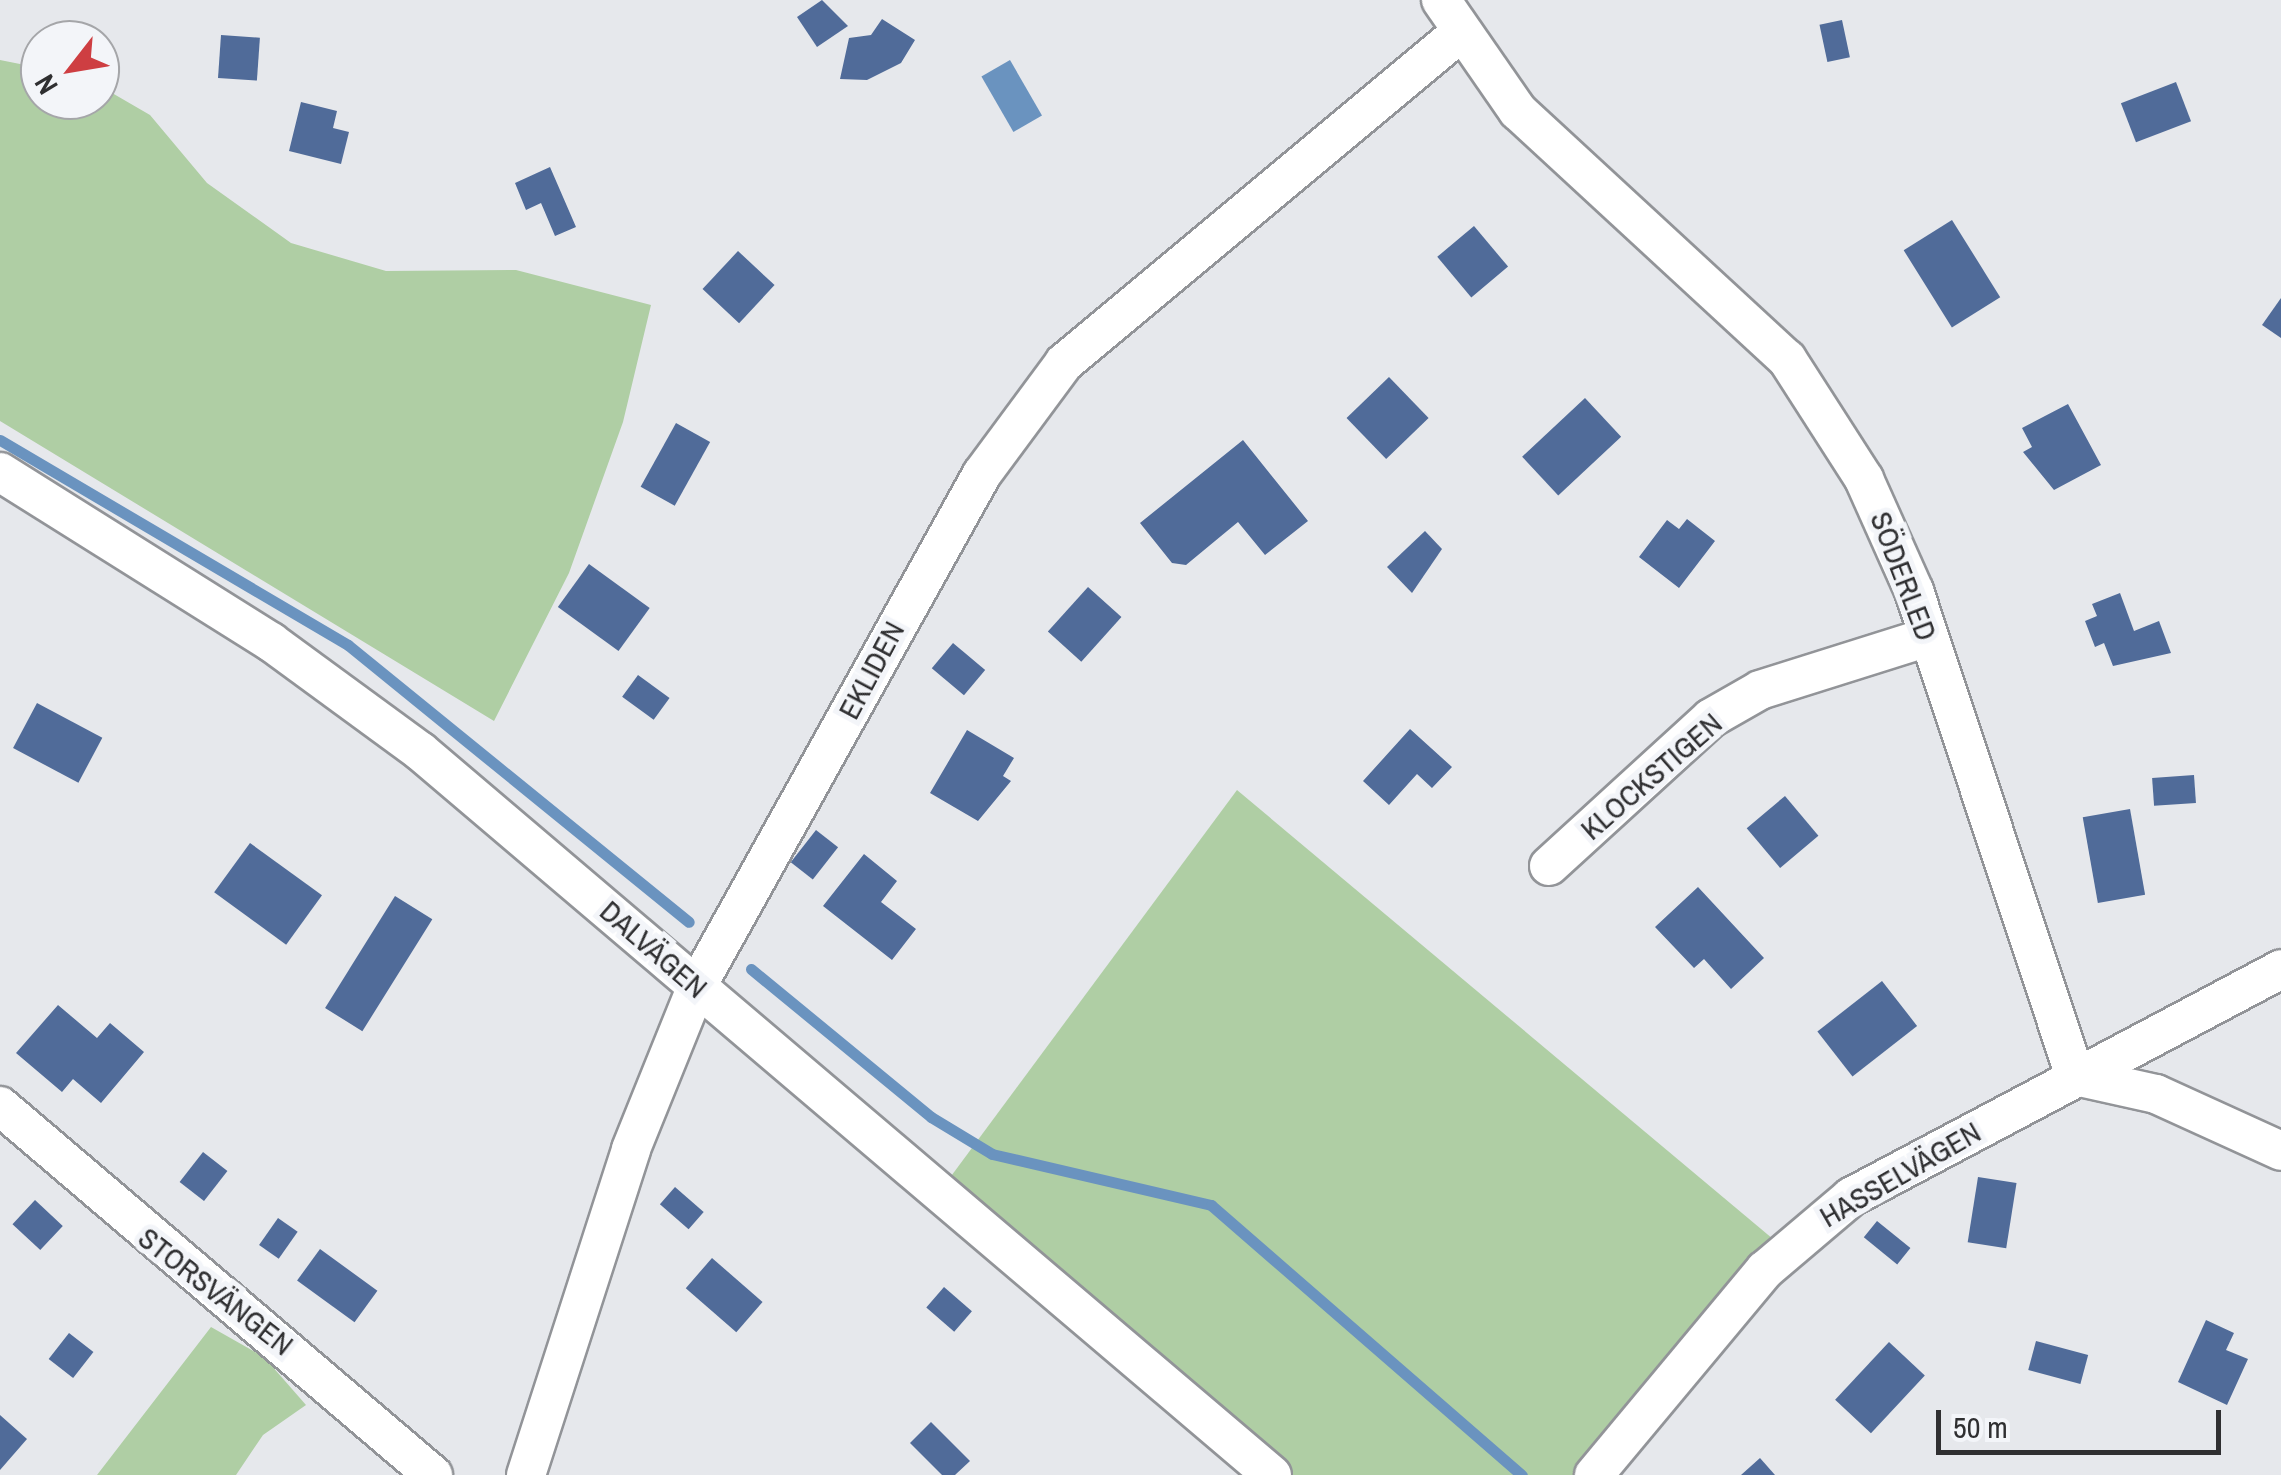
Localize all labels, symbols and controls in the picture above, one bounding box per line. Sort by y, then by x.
north arrow [20,20,120,120]
text: N [25,68,67,101]
street label: SÖDERLED [1863,506,1945,646]
street label: EKLIDEN [830,615,912,725]
street label: KLOCKSTIGEN [1573,705,1729,847]
street label: DALVÄGEN [593,893,715,1005]
street label: HASSELVÄGEN [1813,1114,1987,1234]
street label: STORSVÄNGEN [131,1219,301,1363]
scale bar [1941,1390,2226,1452]
text: 50 m [1953,1407,2008,1447]

